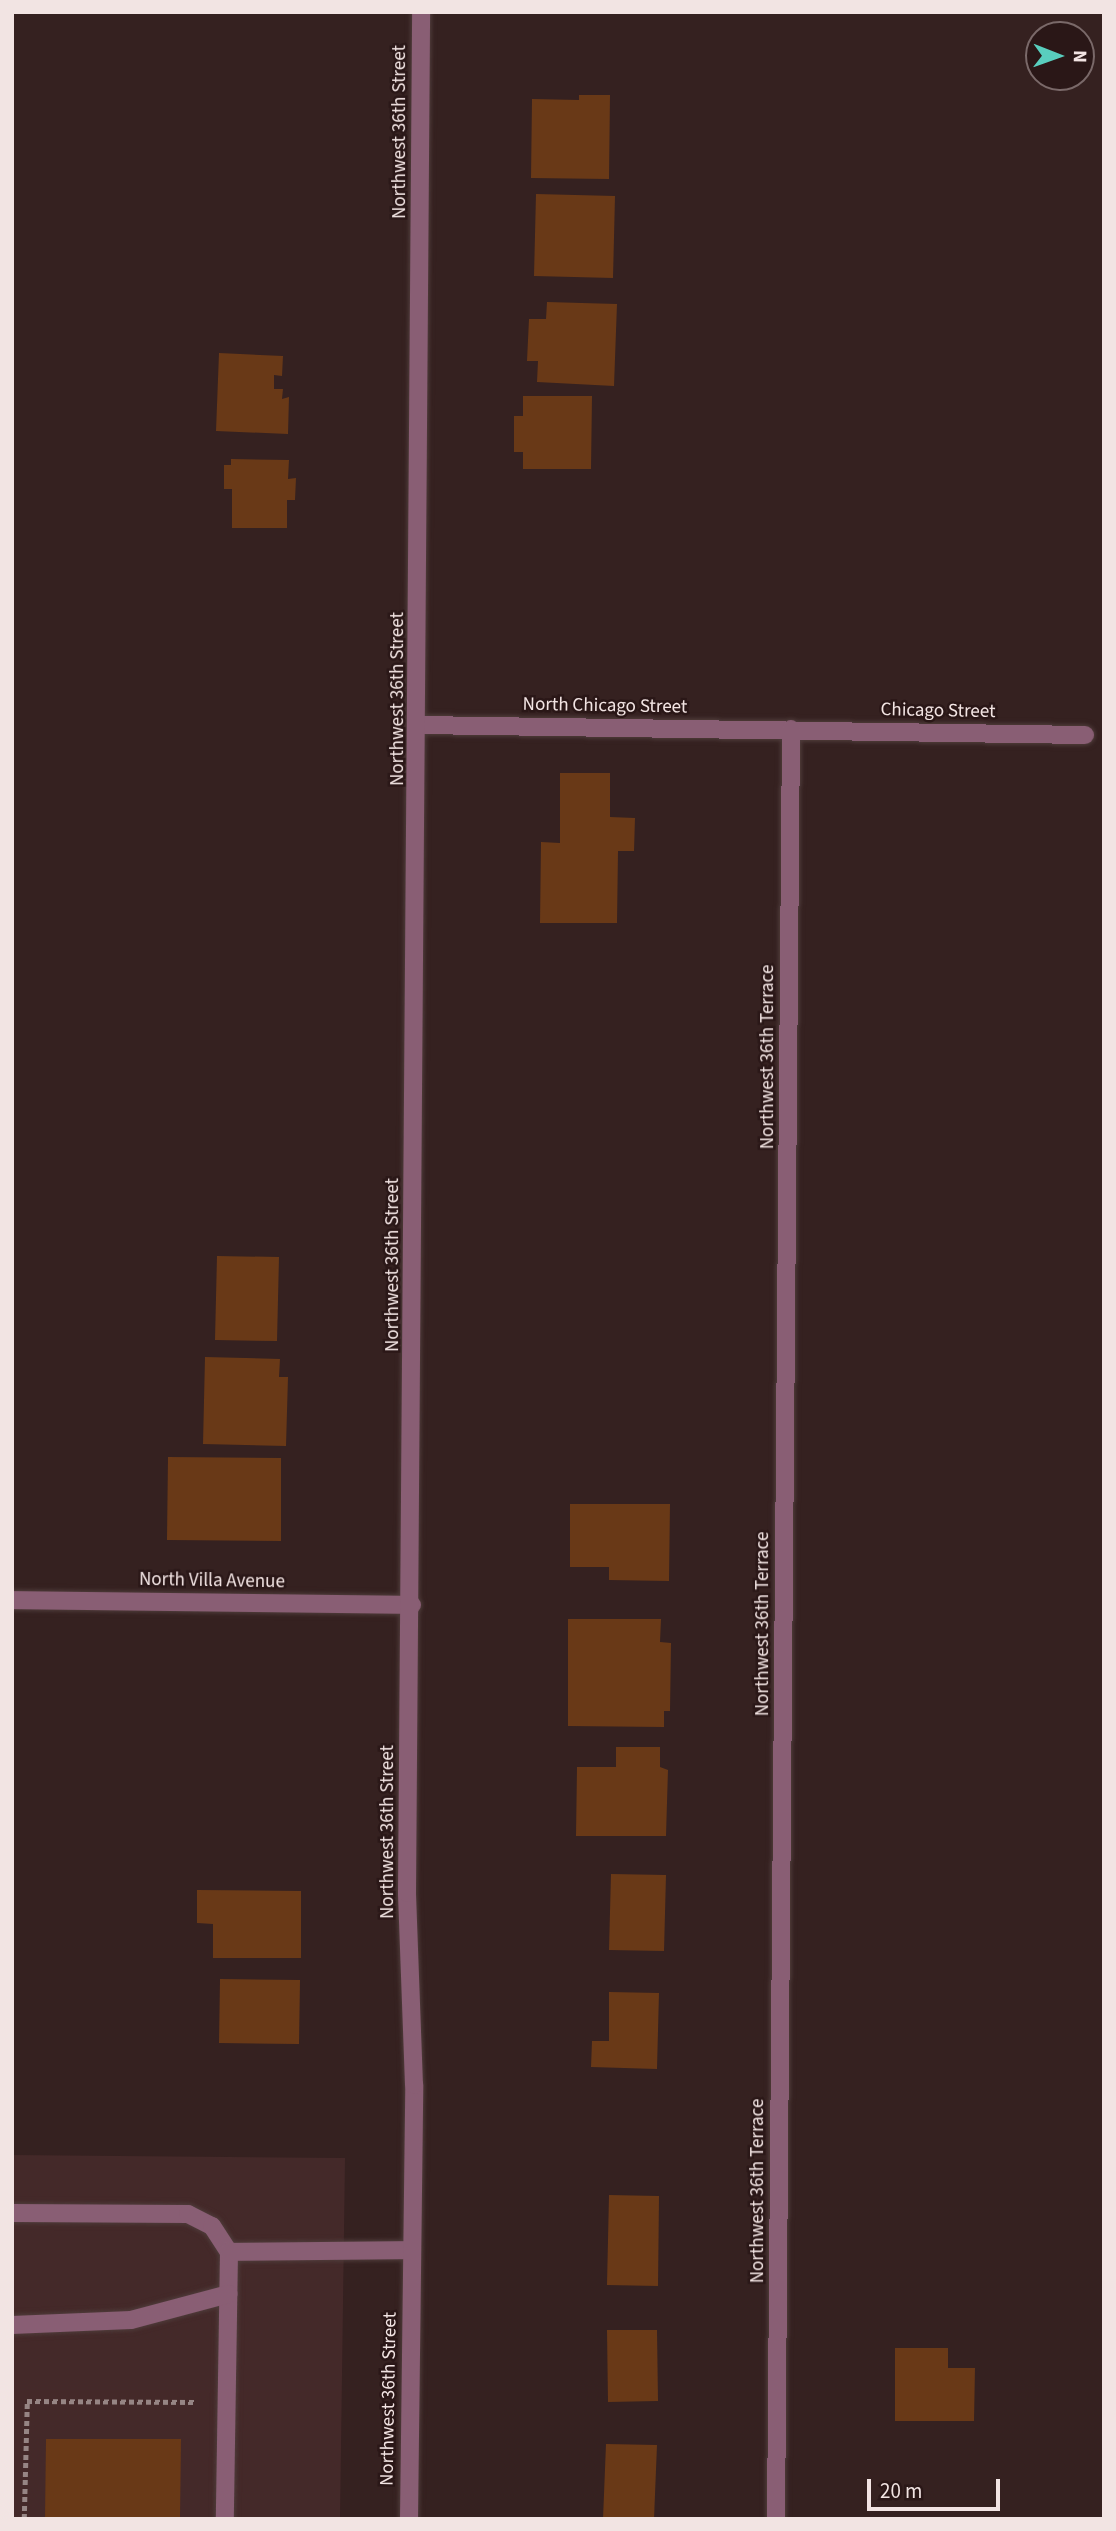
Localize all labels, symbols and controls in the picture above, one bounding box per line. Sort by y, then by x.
north arrow [1025,21,1095,91]
street label: Northwest 36th Street [389,45,411,219]
text: N [1066,50,1093,63]
street label: Northwest 36th Street [387,612,409,786]
street label: North Chicago Street [522,693,688,719]
street label: Chicago Street [880,699,996,723]
street label: Northwest 36th Terrace [757,965,779,1149]
street label: Northwest 36th Street [382,1178,404,1352]
street label: Northwest 36th Terrace [752,1532,774,1716]
street label: North Villa Avenue [139,1568,285,1594]
street label: Northwest 36th Street [377,1745,399,1919]
street label: Northwest 36th Terrace [747,2099,769,2283]
street label: Northwest 36th Street [376,2312,402,2486]
scale bar [871,2464,1004,2508]
text: 20 m [880,2476,922,2506]

